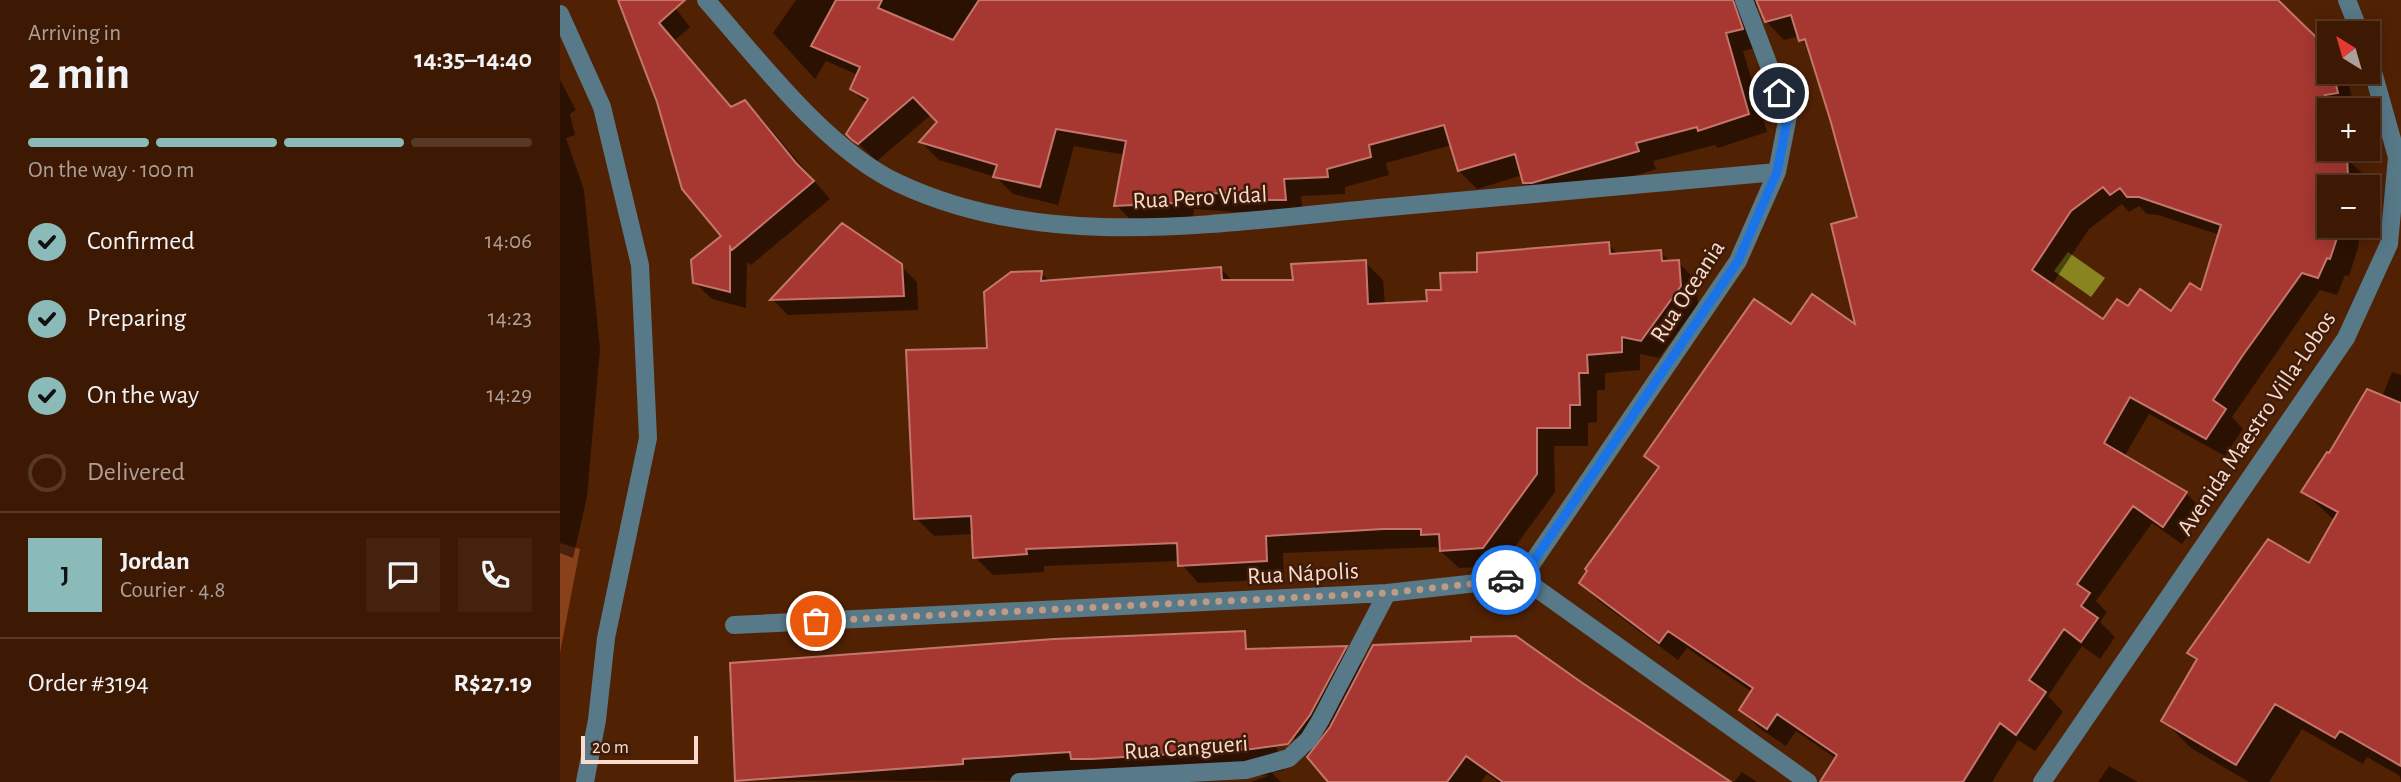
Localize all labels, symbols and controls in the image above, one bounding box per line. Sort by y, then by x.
north arrow [2317,21,2380,84]
map controls [2317,21,2380,238]
text: Arriving in [28,22,121,45]
text: 14:35–14:40 [414,46,532,72]
text: 2 min [28,51,130,97]
pin [1749,63,1809,123]
icon: home [1760,74,1798,112]
button: + [2317,98,2380,161]
text: On the way · 100 m [28,159,195,182]
button: − [2317,175,2380,238]
street label: Rua Pero Vidal [1132,182,1268,214]
icon: check [28,223,66,261]
text: Confirmed [87,228,195,254]
text: 14:06 [485,230,532,253]
street label: Rua Oceania [1646,236,1729,347]
icon: check [28,300,66,338]
text: Preparing [87,305,186,331]
text: 14:23 [488,307,532,330]
street label: Avenida Maestro Villa-Lobos [2173,307,2341,540]
icon: check [28,377,66,415]
text: On the way [87,382,199,408]
text: 14:29 [486,384,532,407]
text: Delivered [87,459,185,485]
button: chat [366,538,440,612]
button: phone [458,538,532,612]
courier [1471,545,1541,615]
text: Jordan [120,548,190,574]
street label: Rua Nápolis [1247,559,1359,589]
icon: car [1487,561,1525,599]
text: J [61,562,69,588]
text: Courier · 4.8 [120,579,225,602]
pin [786,591,846,651]
icon: bag [797,602,835,640]
text: Order #3194 [28,670,149,696]
text: R$27.19 [454,670,532,696]
street label: Rua Cangueri [1123,732,1249,764]
scale bar [581,733,698,765]
text: 20 m [592,738,629,757]

